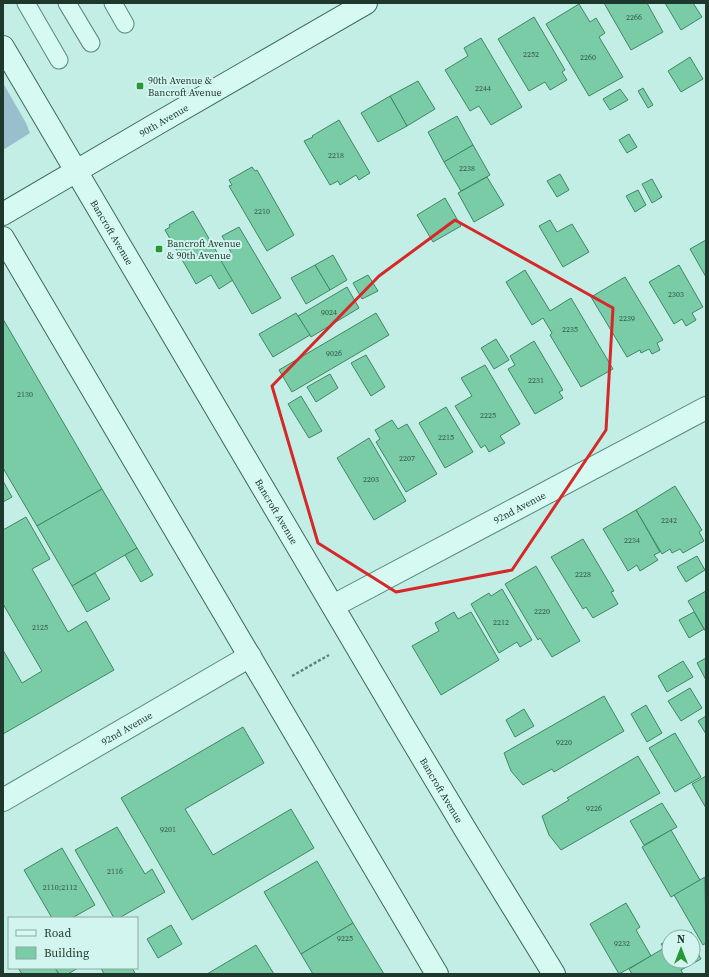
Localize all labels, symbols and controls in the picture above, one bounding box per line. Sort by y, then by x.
house number: 2266 [626,12,642,23]
house number: 2252 [523,49,539,60]
house number: 2260 [580,52,596,63]
place label: 90th Avenue & Bancroft Avenue [148,74,222,99]
marker: 90th Avenue & Bancroft Avenue [135,81,145,91]
house number: 2244 [475,83,491,94]
street label: 90th Avenue [137,101,190,139]
house number: 2218 [328,150,344,161]
house number: 2238 [459,163,475,174]
street label: Bancroft Avenue [88,197,136,267]
house number: 2210 [254,206,270,217]
place label: Bancroft Avenue & 90th Avenue [167,237,241,262]
marker: Bancroft Avenue & 90th Avenue [154,244,164,254]
house number: 2303 [668,289,684,300]
house number: 9024 [321,307,337,318]
house number: 2239 [619,313,635,324]
house number: 2235 [562,324,578,335]
house number: 9026 [326,348,342,359]
house number: 2231 [528,375,544,386]
house number: 2130 [17,389,33,400]
house number: 2225 [480,410,496,421]
house number: 2215 [438,432,454,443]
house number: 2207 [399,453,415,464]
house number: 2203 [363,474,379,485]
street label: Bancroft Avenue [252,476,301,546]
street label: 92nd Avenue [491,488,548,526]
house number: 2242 [661,515,677,526]
house number: 2234 [624,535,640,546]
house number: 2228 [575,569,591,580]
house number: 2220 [534,606,550,617]
house number: 2212 [493,617,509,628]
house number: 2125 [32,622,48,633]
street label: 92nd Avenue [99,708,154,748]
house number: 9220 [556,737,572,748]
street label: Bancroft Avenue [417,755,466,825]
house number: 9226 [586,803,602,814]
house number: 9201 [160,824,176,835]
house number: 2116 [107,866,123,877]
house number: 2110;2112 [43,882,77,893]
legend [8,917,138,969]
text: Road [44,925,71,941]
north arrow [661,929,701,969]
text: N [677,932,685,947]
house number: 9225 [337,933,353,944]
house number: 9232 [614,938,630,949]
text: Building [44,945,89,961]

